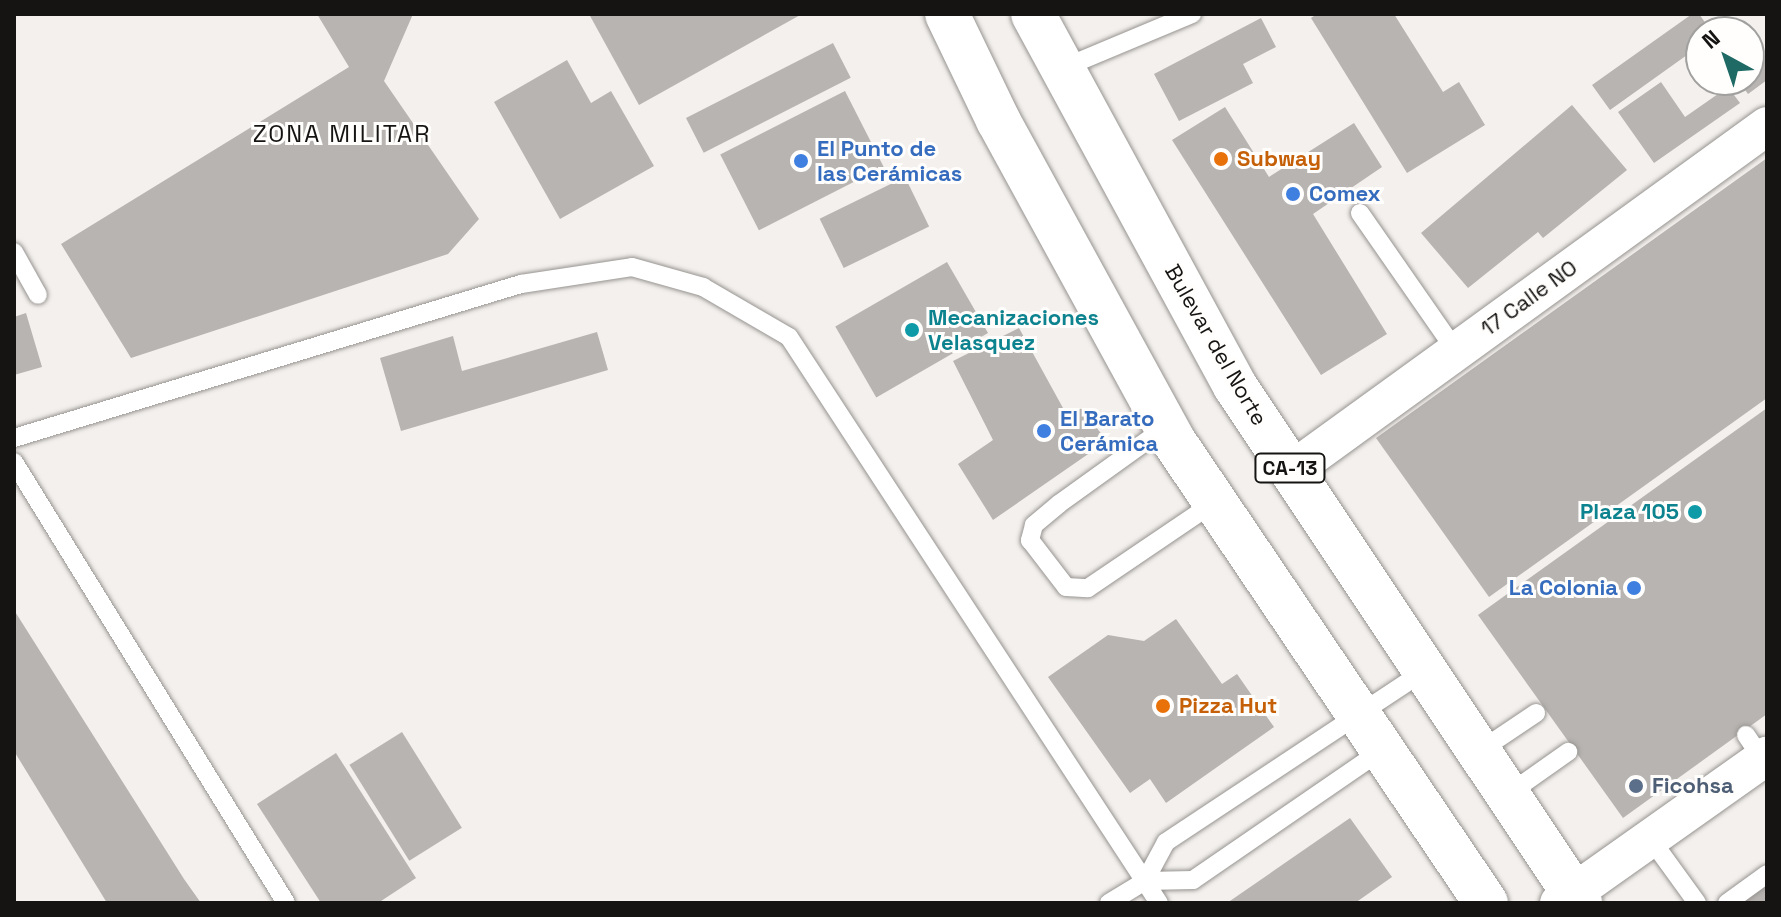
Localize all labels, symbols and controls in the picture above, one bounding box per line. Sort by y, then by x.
north arrow [1685,16,1765,96]
text: N [1696,24,1726,55]
district label: ZONA MILITAR [253,120,431,148]
place label: El Punto de las Cerámicas [817,135,962,186]
place label: Subway [1237,146,1321,172]
marker: Subway [1212,150,1230,168]
marker: El Punto de las Cerámicas [792,152,810,170]
place label: Comex [1309,181,1380,207]
marker: Comex [1284,185,1302,203]
street label: 17 Calle NO [1476,254,1582,342]
street label: Bulevar del Norte [1159,260,1273,430]
place label: Mecanizaciones Velasquez [928,304,1099,356]
marker: Mecanizaciones Velasquez [903,321,921,339]
place label: El Barato Cerámica [1060,405,1158,456]
marker: El Barato Cerámica [1035,422,1053,440]
road number: CA-13 [1254,452,1326,484]
place label: Plaza 105 [1580,499,1679,525]
marker: Plaza 105 [1686,503,1704,521]
place label: La Colonia [1509,575,1618,601]
marker: La Colonia [1625,579,1643,597]
place label: Pizza Hut [1179,693,1277,719]
marker: Pizza Hut [1154,697,1172,715]
place label: Ficohsa [1652,773,1734,799]
marker: Ficohsa [1627,777,1645,795]

